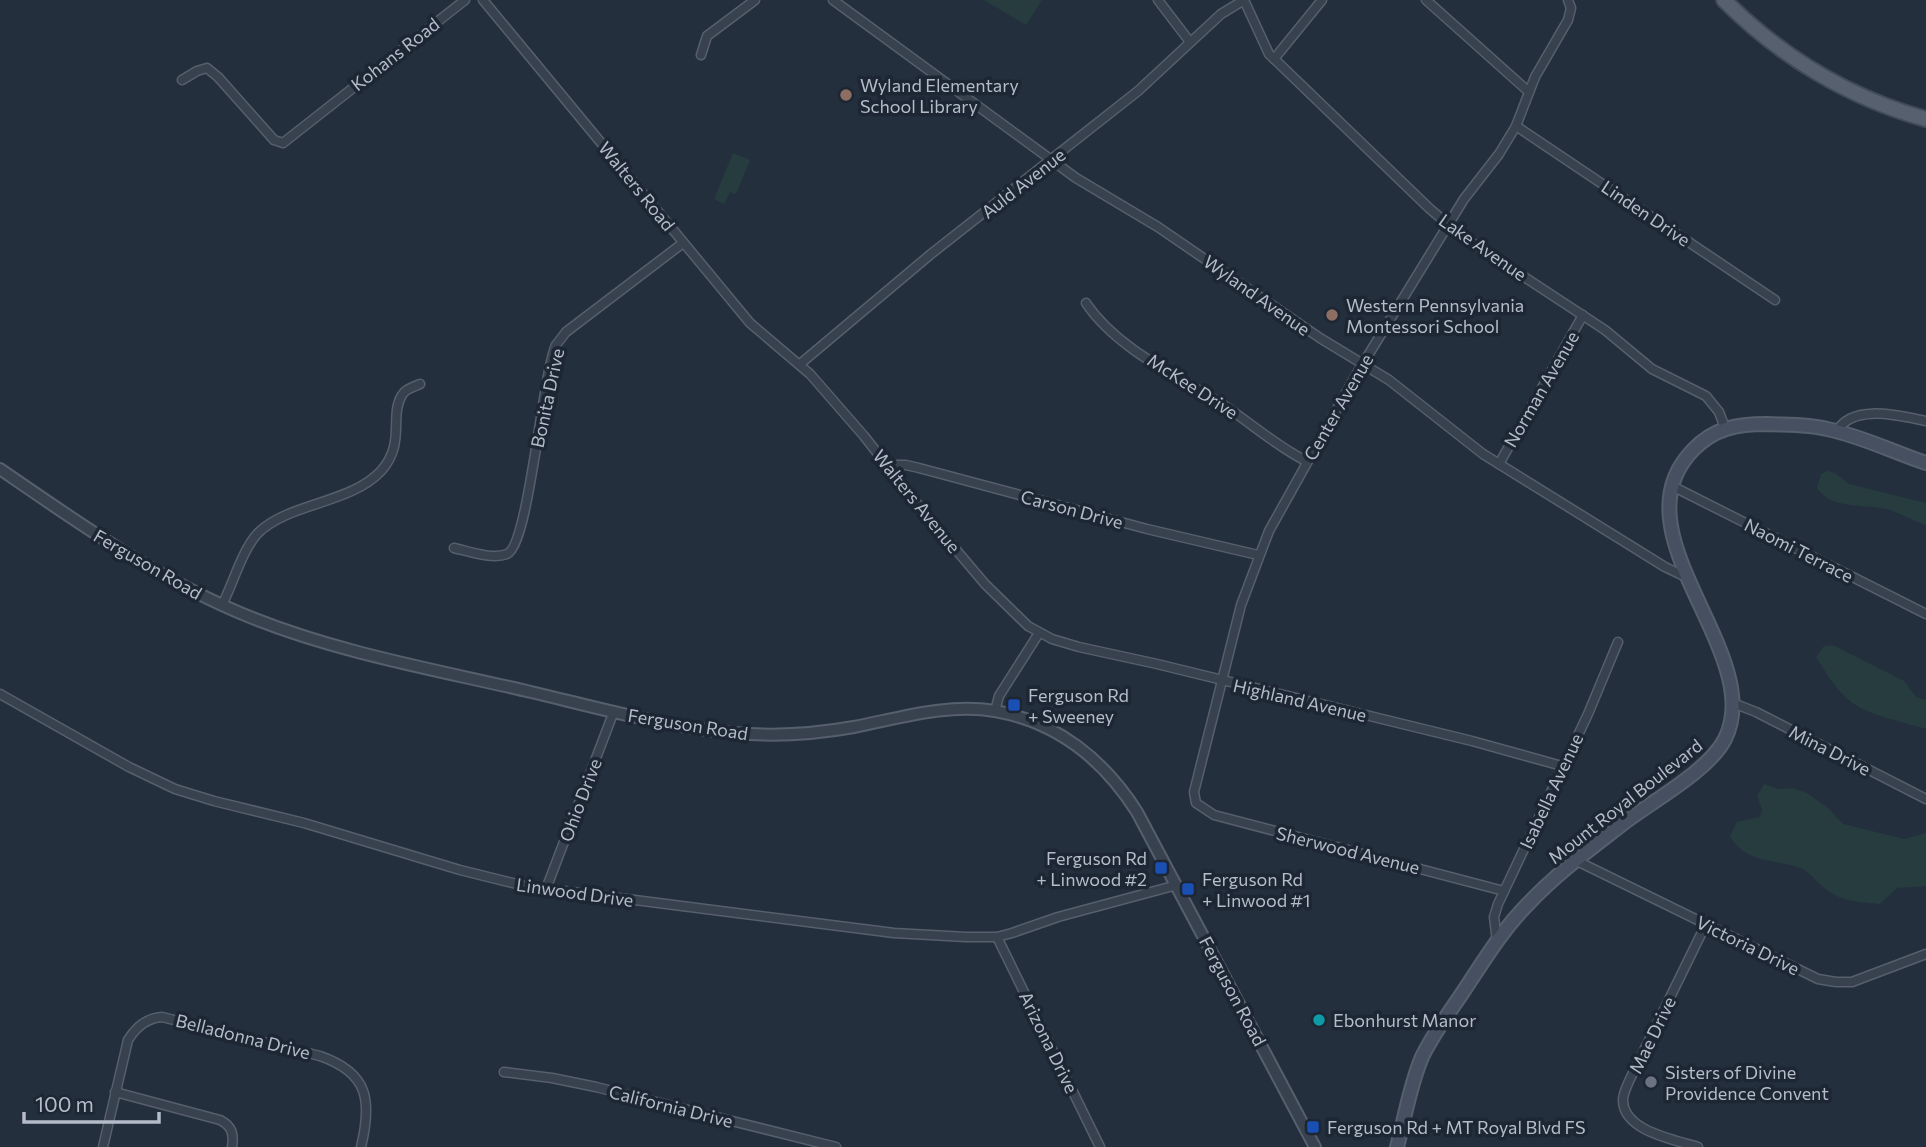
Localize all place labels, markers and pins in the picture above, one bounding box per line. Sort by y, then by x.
place label: Wyland Elementary School Library [860,74,1019,117]
marker: Wyland Elementary School Library [838,87,854,103]
place label: Western Pennsylvania Montessori School [1346,294,1524,337]
marker: Western Pennsylvania Montessori School [1324,307,1340,323]
place label: Ferguson Rd + Sweeney [1028,684,1129,727]
marker: Ferguson Rd + Sweeney [1006,697,1022,713]
place label: Ferguson Rd + Linwood #2 [1036,847,1147,890]
marker: Ferguson Rd + Linwood #2 [1153,860,1169,876]
place label: Ferguson Rd + Linwood #1 [1202,868,1311,911]
marker: Ferguson Rd + Linwood #1 [1180,881,1196,897]
place label: Ebonhurst Manor [1333,1009,1476,1031]
marker: Ebonhurst Manor [1311,1012,1327,1028]
place label: Sisters of Divine Providence Convent [1665,1061,1829,1104]
marker: Sisters of Divine Providence Convent [1643,1074,1659,1090]
place label: Ferguson Rd + MT Royal Blvd FS [1327,1116,1585,1138]
marker: Ferguson Rd + MT Royal Blvd FS [1305,1119,1321,1135]

